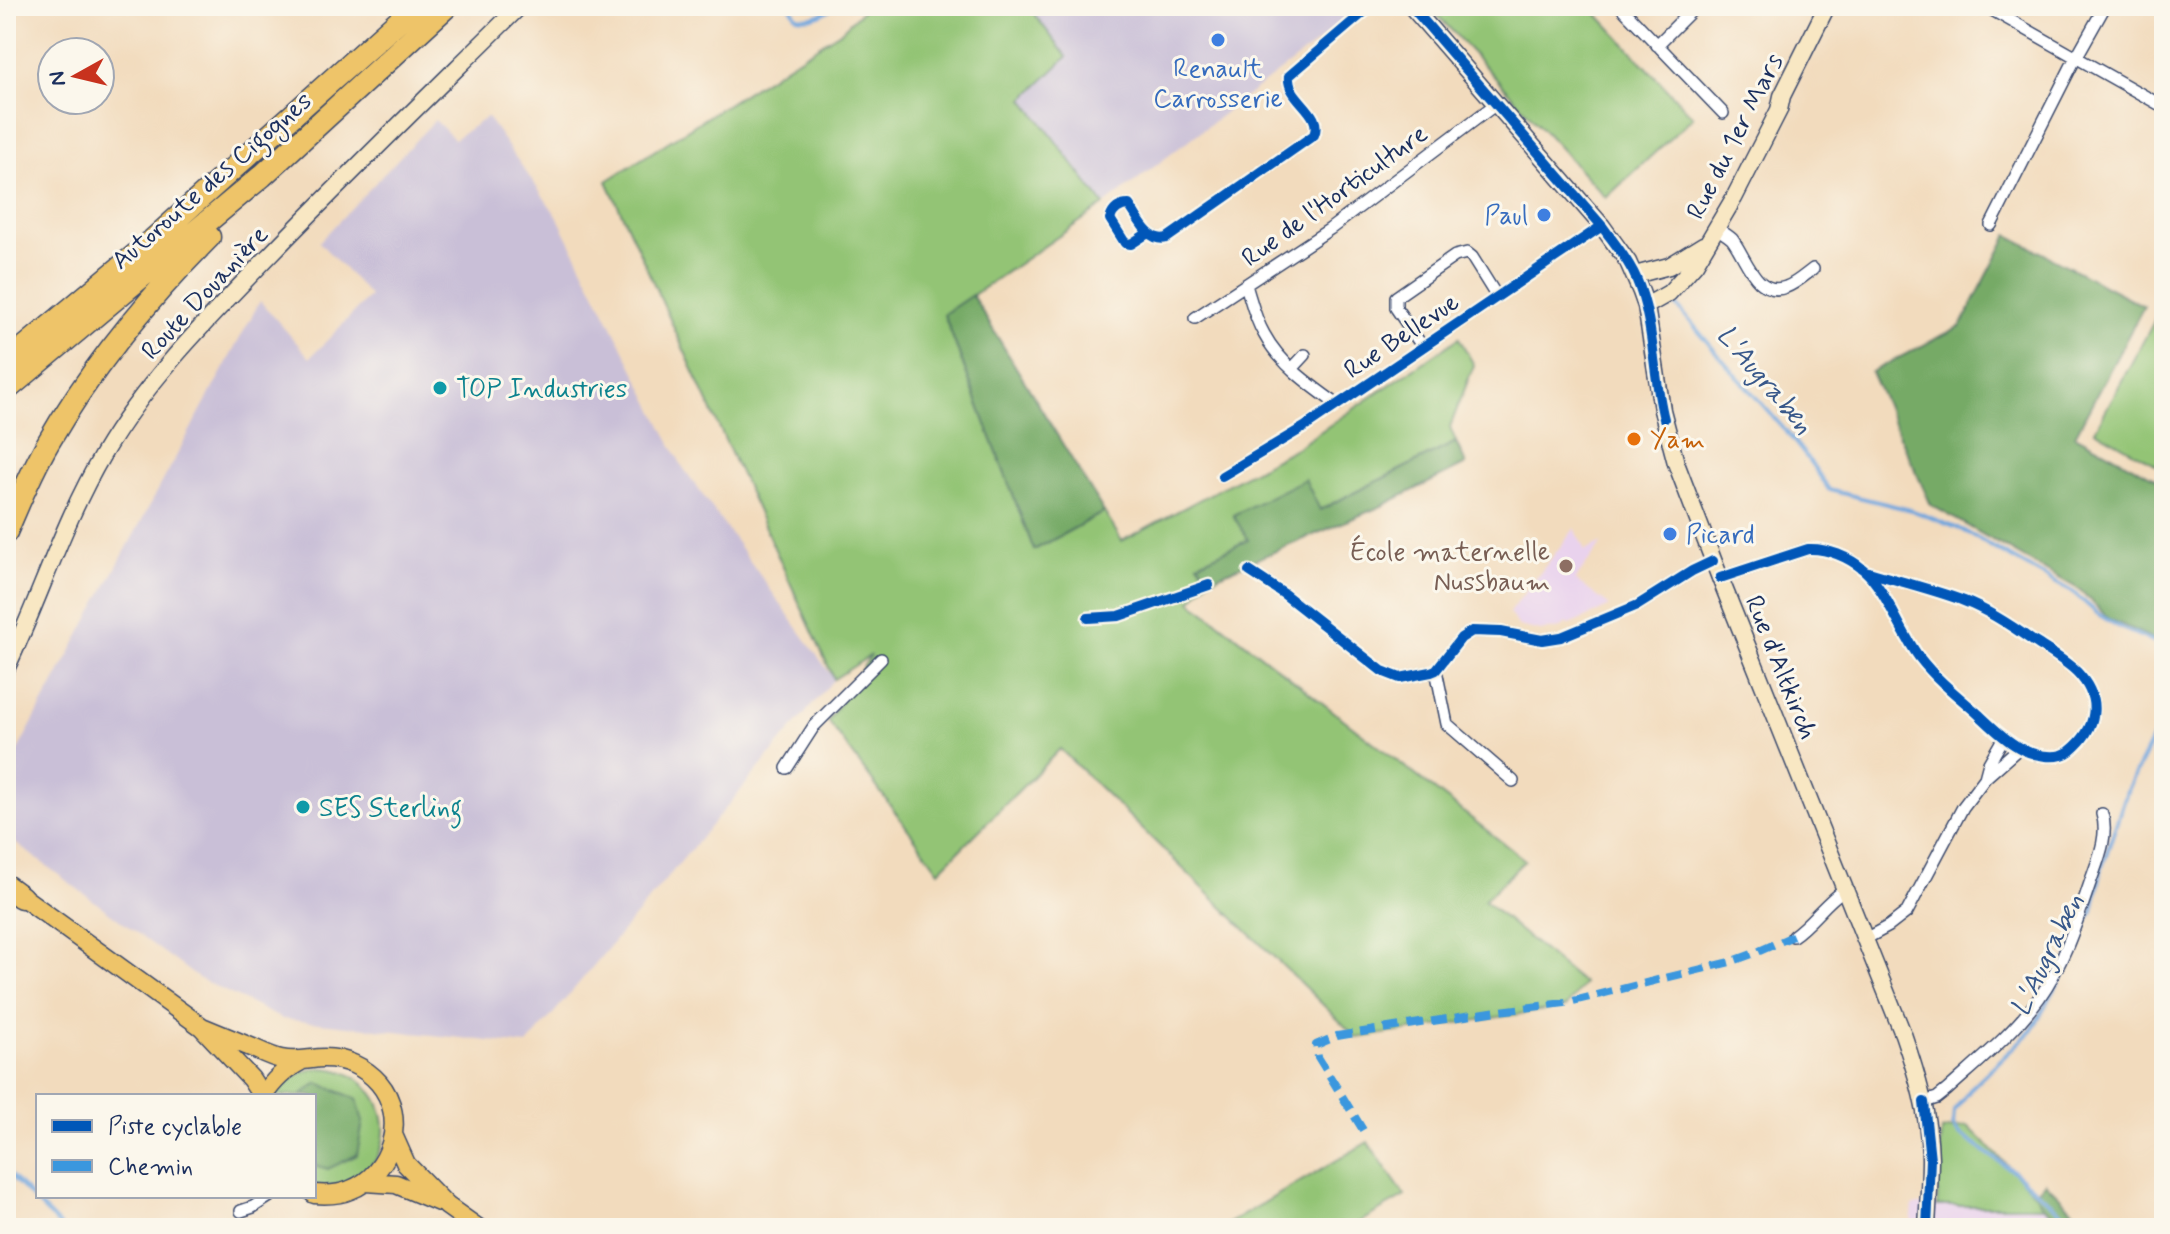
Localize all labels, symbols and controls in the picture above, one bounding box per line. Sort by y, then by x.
marker: Renault Carrosserie [1209,31,1227,49]
north arrow [36,36,116,116]
street label: Rue du 1er Mars [1679,48,1792,226]
place label: Renault Carrosserie [1153,53,1283,117]
text: N [43,69,73,88]
street label: Autoroute des Cigognes [105,85,322,280]
street label: Rue de l'Horticulture [1235,118,1435,276]
place label: Paul [1485,200,1528,234]
marker: Paul [1535,206,1553,224]
street label: Route Douanière [134,219,277,368]
street label: Rue Bellevue [1338,286,1466,388]
water label: L'Augraben [1707,318,1821,443]
place label: TOP Industries [456,373,627,407]
marker: TOP Industries [431,379,449,397]
place label: Yam [1650,424,1705,458]
marker: Yam [1625,430,1643,448]
place label: Picard [1686,519,1755,553]
marker: Picard [1661,525,1679,543]
place label: École maternelle Nussbaum [1350,534,1550,600]
marker: École maternelle Nussbaum [1557,557,1575,575]
street label: Rue d'Altkirch [1736,591,1824,745]
place label: SES Sterling [319,792,462,829]
marker: SES Sterling [294,798,312,816]
water label: L'Augraben [2003,888,2094,1023]
legend [36,1094,316,1198]
text: Piste cyclable [108,1112,242,1143]
text: Chemin [108,1152,193,1183]

